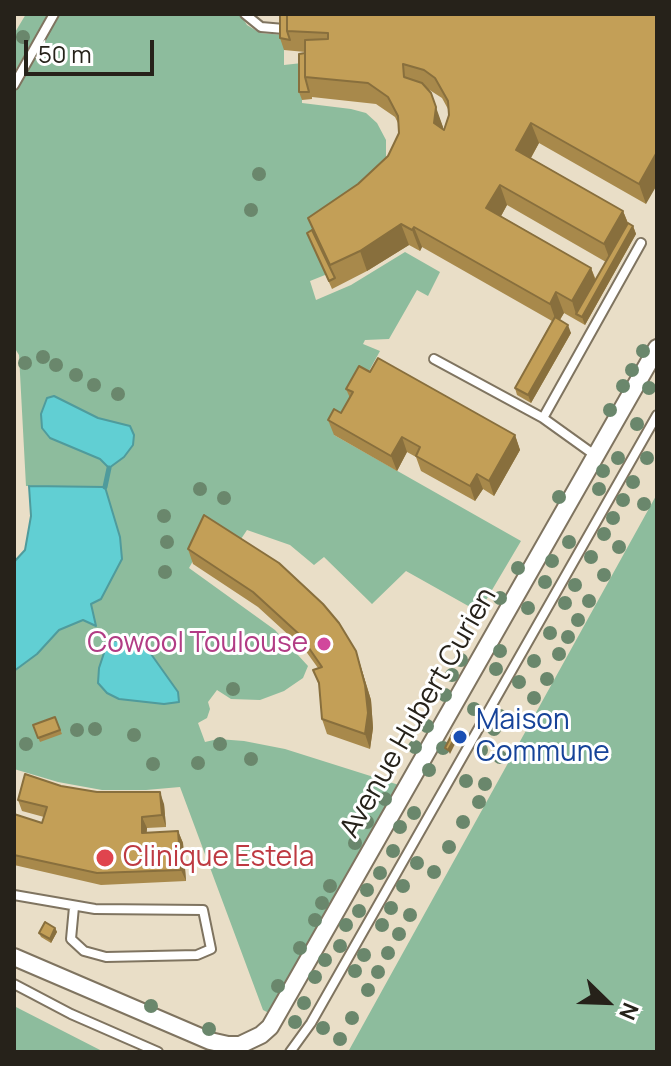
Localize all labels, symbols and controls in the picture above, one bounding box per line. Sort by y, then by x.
scale bar [28,24,158,74]
text: 50 m [38,37,92,70]
street label: Avenue Hubert Curien [334,582,504,844]
place label: Cowool Toulouse [87,627,308,661]
marker: Cowool Toulouse [315,635,333,653]
place label: Maison Commune [476,704,610,770]
marker: Maison Commune [451,728,469,746]
place label: Clinique Estela [123,841,314,875]
marker: Clinique Estela [94,847,116,869]
north arrow [567,962,647,1042]
text: N [612,998,646,1025]

